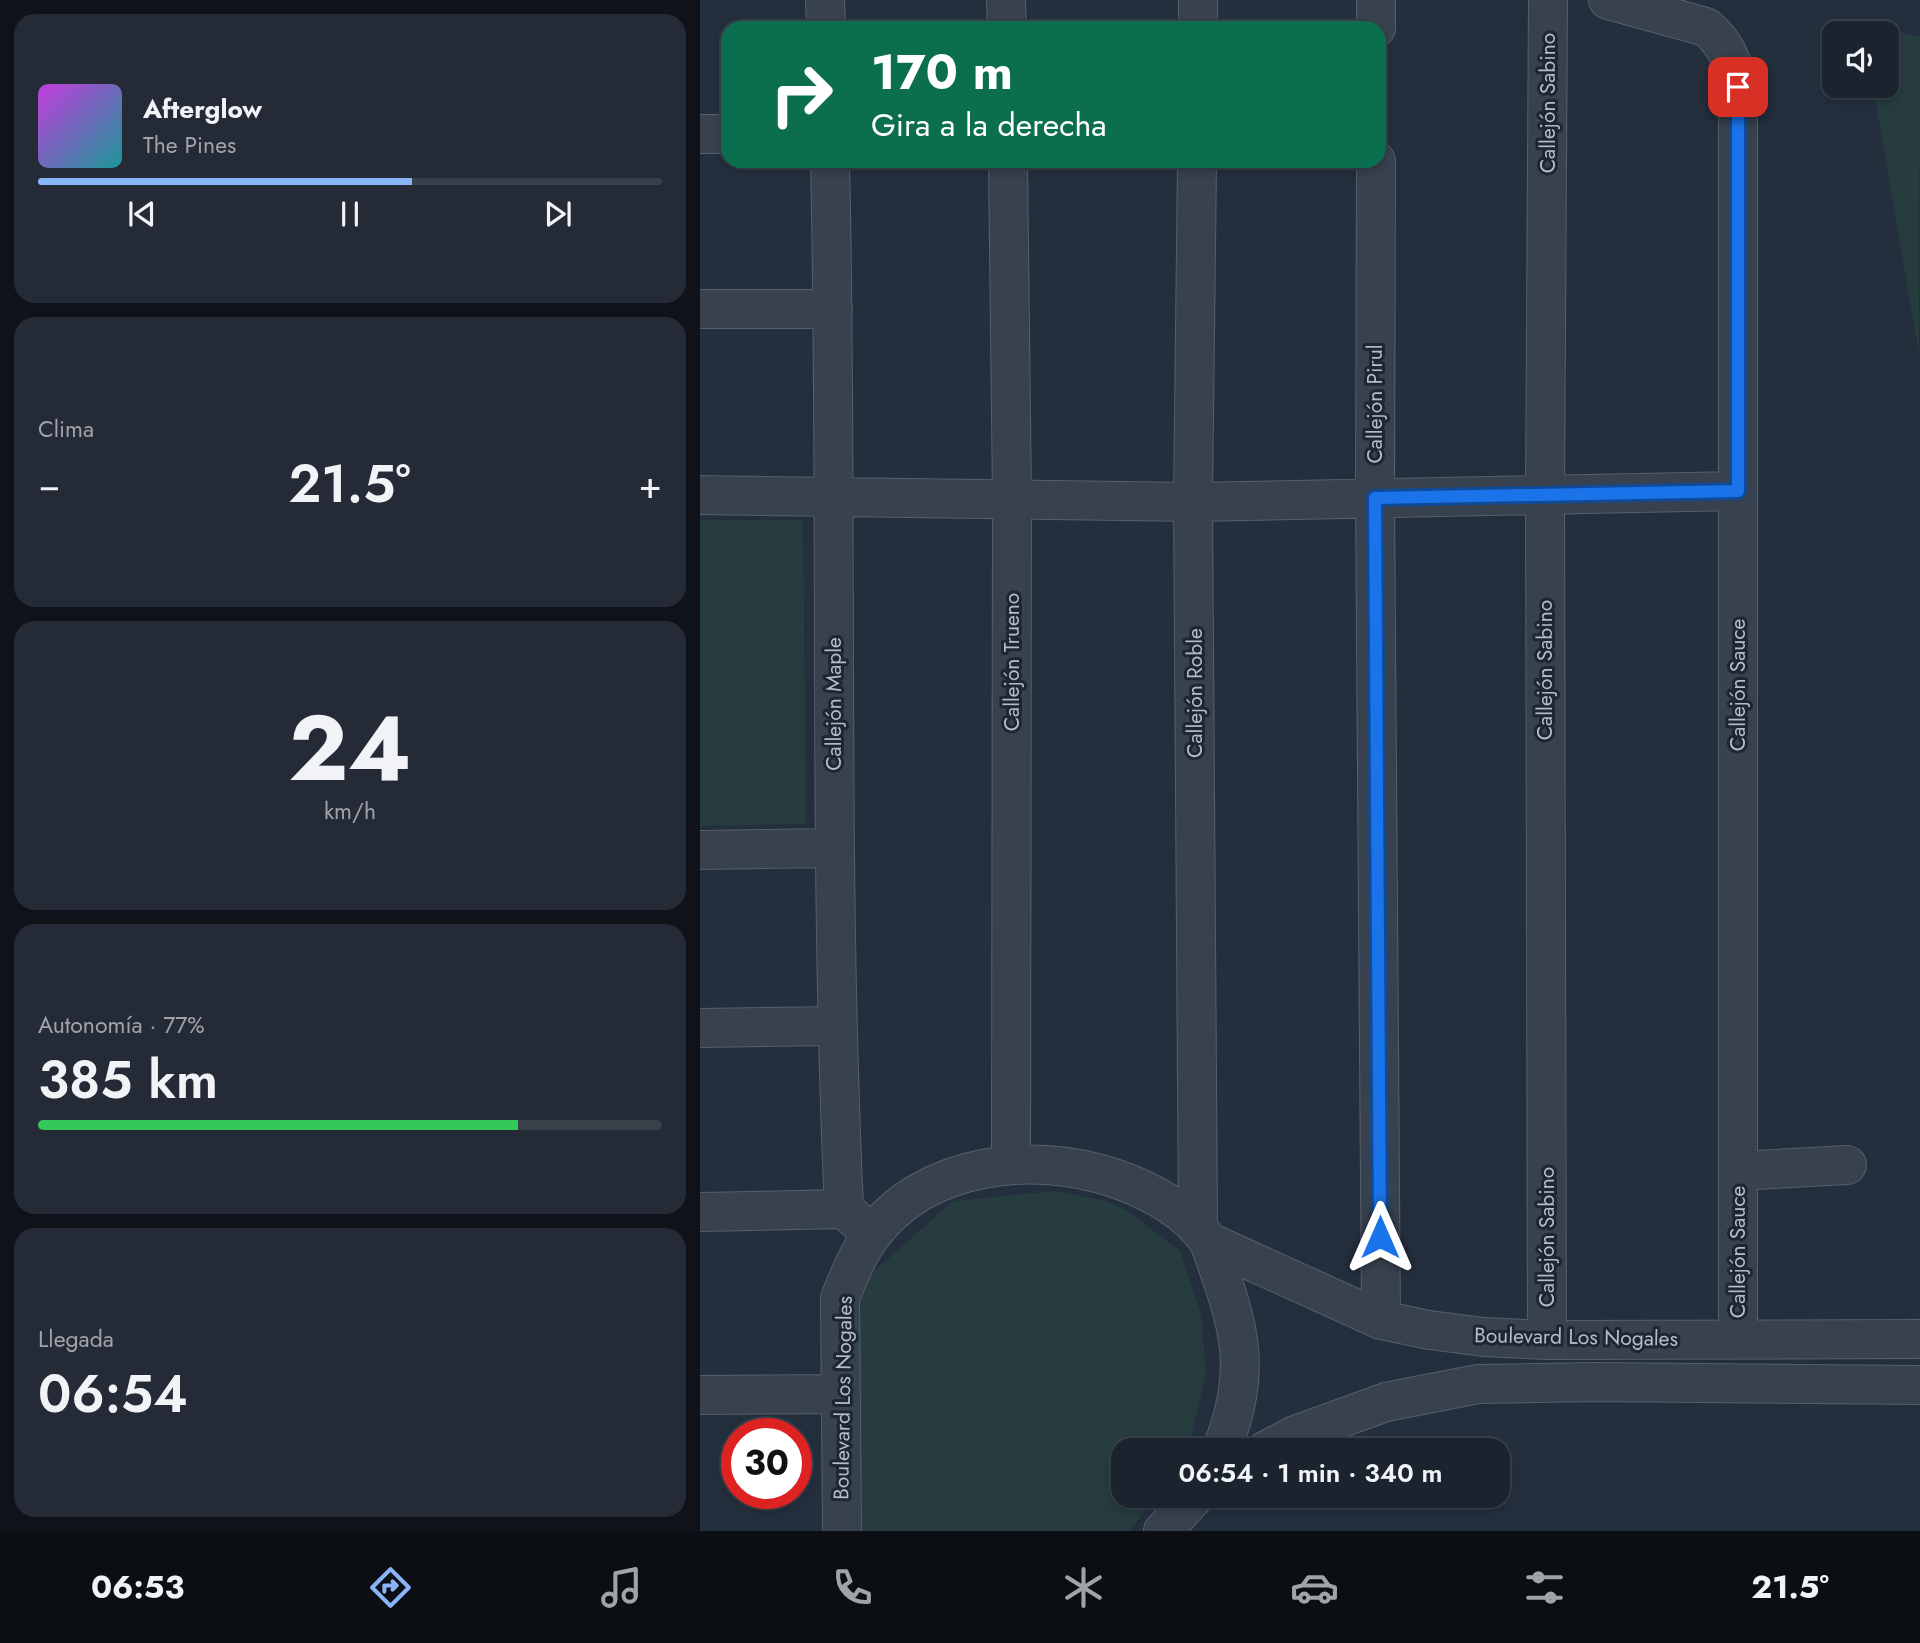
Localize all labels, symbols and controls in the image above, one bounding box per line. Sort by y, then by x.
map controls [1822,21,1899,98]
button: sound [1822,21,1899,98]
street label: Callejón Sabino [1533,33,1563,173]
text: 170 m [871,37,1013,107]
icon: right [756,49,847,140]
pin [1708,57,1768,117]
icon: arrive [1719,68,1757,106]
text: Afterglow [143,90,262,128]
text: Gira a la derecha [871,102,1107,148]
text: The Pines [143,128,236,162]
icon: previous [123,195,161,233]
icon: pause [331,195,369,233]
icon: next [539,195,577,233]
street label: Callejón Pirul [1360,344,1390,464]
text: Clima [38,412,94,446]
text: 21.5° [289,446,411,522]
text: − [38,457,60,512]
text: + [639,457,662,512]
street label: Callejón Trueno [997,593,1027,731]
street label: Callejón Sabino [1530,600,1560,740]
street label: Callejón Sauce [1723,619,1753,751]
street label: Callejón Roble [1180,628,1210,758]
street label: Callejón Maple [819,637,849,771]
text: 24 [288,683,412,814]
text: km/h [324,794,376,828]
text: Autonomía · 77% [38,1008,205,1042]
text: 385 km [38,1042,218,1118]
street label: Callejón Sabino [1532,1167,1562,1307]
street label: Callejón Sauce [1723,1186,1753,1318]
position arrow [1343,1200,1417,1274]
street label: Boulevard Los Nogales [826,1296,860,1500]
street label: Boulevard Los Nogales [1474,1320,1678,1354]
text: Llegada [38,1322,114,1356]
text: 06:54 [38,1356,188,1432]
speed limit sign: 30 [721,1418,812,1509]
text: 06:54 · 1 min · 340 m [1179,1454,1442,1492]
icon: directions [366,1563,415,1612]
icon: music [597,1563,646,1612]
icon: phone [828,1563,877,1612]
icon: climate [1059,1563,1108,1612]
icon: car [1290,1563,1339,1612]
icon: filters [1520,1563,1569,1612]
text: 06:53 [91,1564,184,1610]
text: 21.5° [1751,1564,1829,1610]

